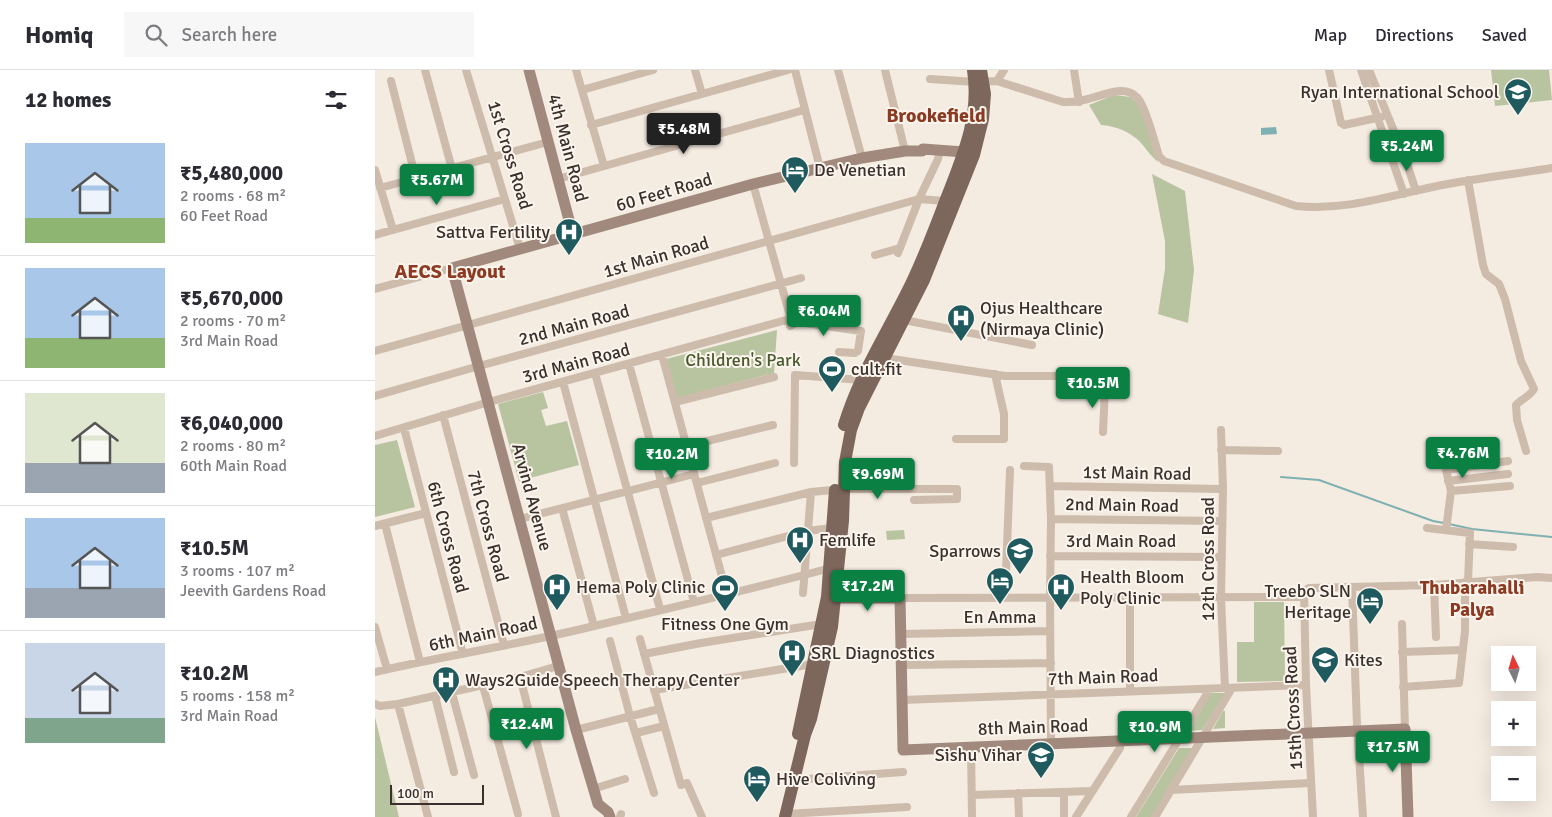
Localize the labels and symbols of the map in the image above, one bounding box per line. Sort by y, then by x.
school or university icon: Ryan International School [1503,77,1533,116]
place label: Ryan International School [1300,81,1499,103]
street label: 4th Main Road [543,92,593,204]
street label: 1st Cross Road [483,98,537,212]
district label: Brookefield [886,103,986,128]
pin: ₹5.48M [643,112,725,155]
pin: ₹5.24M [1366,129,1448,172]
hotel icon: De Venetian [780,155,810,194]
place label: De Venetian [814,159,906,181]
pin: ₹5.67M [396,164,478,206]
street label: 60 Feet Road [613,168,715,216]
hospital icon: Sattva Fertility [554,217,584,256]
place label: Sattva Fertility [436,221,551,243]
street label: 1st Main Road [601,231,711,283]
district label: AECS Layout [395,259,506,284]
pin: ₹6.04M [783,294,865,337]
place label: Ojus Healthcare (Nirmaya Clinic) [980,297,1104,340]
street label: 2nd Main Road [516,300,632,350]
hospital icon: Ojus Healthcare (Nirmaya Clinic) [946,303,976,342]
street label: 3rd Main Road [520,338,632,388]
park label: Children's Park [685,349,801,371]
sports icon: cult.fit [817,354,847,393]
place label: cult.fit [851,358,902,380]
pin: ₹10.5M [1052,366,1134,409]
pin: ₹4.76M [1422,436,1504,479]
pin: ₹10.2M [631,438,713,480]
street label: Arvind Avenue [507,441,557,553]
pin: ₹9.69M [837,458,919,500]
street label: 1st Main Road [1082,461,1192,485]
street label: 7th Cross Road [463,468,513,584]
street label: 6th Cross Road [423,479,473,595]
street label: 2nd Main Road [1065,493,1179,517]
street label: 12th Cross Road [1197,497,1219,621]
hospital icon: Femlife [785,525,815,564]
place label: Femlife [819,529,876,551]
street label: 3rd Main Road [1066,530,1176,552]
school or university icon: Sparrows [1005,536,1035,575]
place label: Sparrows [929,540,1001,562]
hotel icon: En Amma [985,566,1015,605]
place label: Health Bloom Poly Clinic [1080,566,1184,609]
pin: ₹17.2M [827,570,909,612]
hospital icon: Hema Poly Clinic [542,572,572,611]
hospital icon: Health Bloom Poly Clinic [1046,572,1076,611]
sports icon: Fitness One Gym [710,573,740,612]
place label: Hema Poly Clinic [576,576,705,598]
district label: Thubarahalli Palya [1420,576,1524,622]
place label: Treebo SLN Heritage [1264,580,1351,623]
hotel icon: Treebo SLN Heritage [1355,586,1385,625]
place label: En Amma [964,606,1036,628]
street label: 6th Main Road [427,612,539,656]
place label: Fitness One Gym [661,613,789,635]
hospital icon: SRL Diagnostics [777,638,807,677]
place label: SRL Diagnostics [811,642,935,664]
street label: 15th Cross Road [1279,645,1307,771]
school or university icon: Kites [1310,645,1340,684]
north arrow [1491,646,1536,691]
place label: Kites [1344,649,1383,671]
street label: 7th Main Road [1047,664,1159,690]
hospital icon: Ways2Guide Speech Therapy Center [431,665,461,704]
place label: Ways2Guide Speech Therapy Center [465,669,740,691]
pin: ₹12.4M [486,708,568,750]
pin: ₹10.9M [1114,710,1196,753]
street label: 8th Main Road [977,714,1089,740]
pin: ₹17.5M [1352,730,1434,773]
school or university icon: Sishu Vihar [1026,740,1056,779]
place label: Sishu Vihar [935,744,1022,766]
hotel icon: Hive Coliving [742,764,772,803]
place label: Hive Coliving [776,768,876,790]
scale bar [390,782,484,805]

